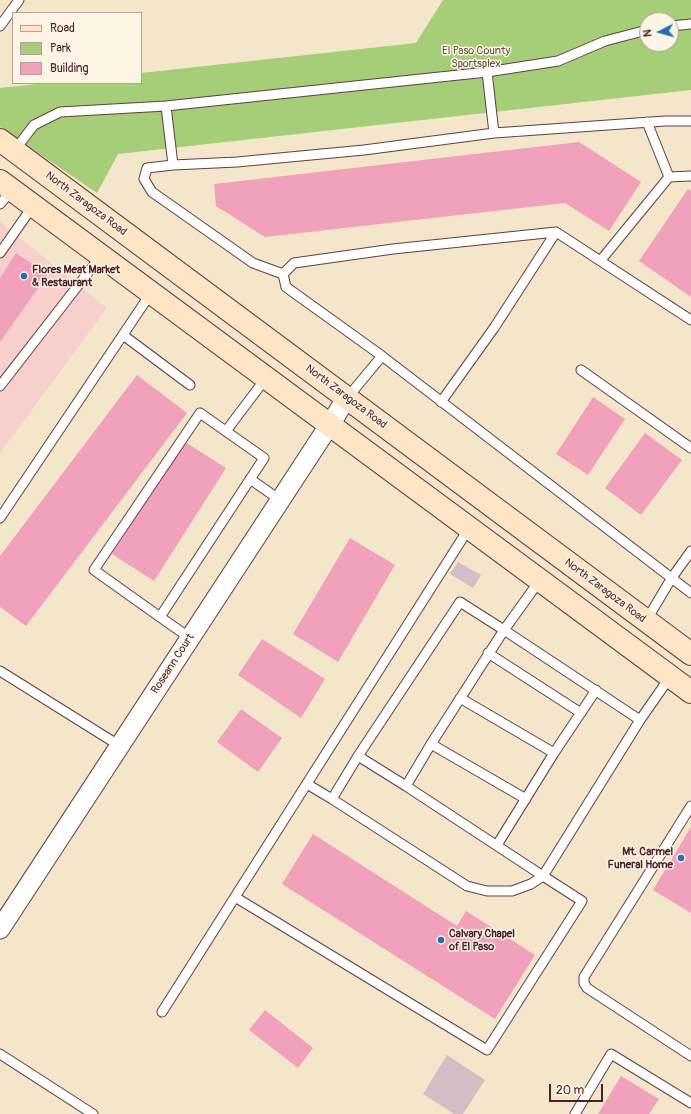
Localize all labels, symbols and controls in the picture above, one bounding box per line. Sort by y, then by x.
legend [12,12,142,84]
north arrow [639,12,679,52]
text: Road [50,21,75,36]
text: N [641,29,654,38]
text: Park [50,41,71,56]
park label: El Paso County Sportsplex [442,44,510,70]
text: Building [50,61,89,76]
street label: North Zaragoza Road [43,169,129,239]
place label: Flores Meat Market & Restaurant [32,263,120,289]
marker: Flores Meat Market & Restaurant [19,271,29,281]
street label: North Zaragoza Road [303,362,389,432]
street label: North Zaragoza Road [562,556,648,626]
street label: Roseann Court [149,632,197,696]
place label: Mt. Carmel Funeral Home [607,845,673,871]
marker: Mt. Carmel Funeral Home [676,853,686,863]
place label: Calvary Chapel of El Paso [449,927,515,953]
marker: Calvary Chapel of El Paso [436,935,446,945]
scale bar [551,1076,605,1102]
text: 20 m [556,1083,584,1098]

